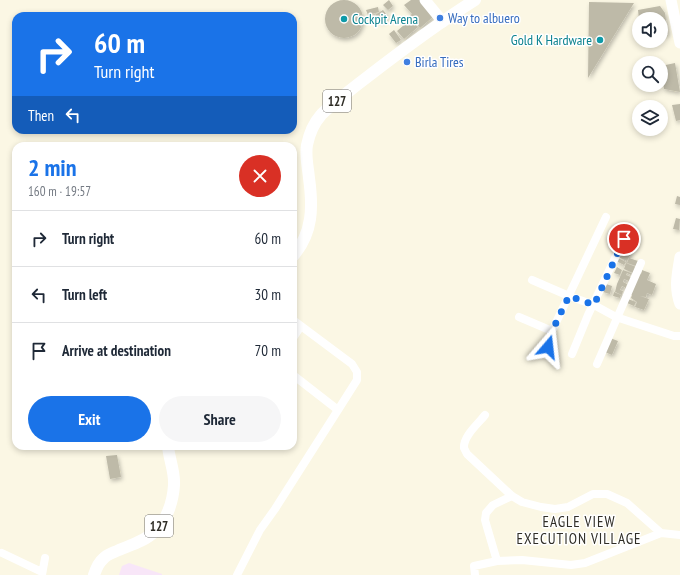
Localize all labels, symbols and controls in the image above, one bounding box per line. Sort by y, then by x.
place label: Way to albuero [448,9,520,27]
place label: Cockpit Arena [352,10,418,28]
map controls [632,12,668,136]
button: sound [632,12,668,48]
marker: Way to albuero [435,13,445,23]
marker: Cockpit Arena [339,14,349,24]
text: 60 m [94,24,145,61]
icon: right [28,28,80,80]
place label: Gold K Hardware [511,31,592,49]
marker: Gold K Hardware [595,35,605,45]
place label: Birla Tires [415,53,464,71]
button: search [632,56,668,92]
marker: Birla Tires [402,57,412,67]
text: Turn right [94,60,154,83]
road number: 127 [323,90,351,112]
button: layers [632,100,668,136]
icon: left [62,104,84,126]
text: Then [28,106,54,125]
text: 2 min [28,152,76,183]
button: close [239,155,281,197]
text: 160 m · 19:57 [28,183,91,200]
pin [607,222,641,256]
icon: right [28,228,50,250]
icon: arrive [613,228,635,250]
text: Turn right [62,229,114,248]
text: 60 m [255,229,281,248]
icon: left [28,284,50,306]
text: Turn left [62,285,107,304]
text: 30 m [255,285,281,304]
position arrow [527,326,569,368]
icon: arrive [28,340,50,362]
text: Arrive at destination [62,341,171,360]
text: 70 m [255,341,281,360]
button: Exit [28,396,151,442]
button: Share [159,396,281,442]
district label: EAGLE VIEW EXECUTION VILLAGE [517,512,641,548]
road number: 127 [145,515,173,537]

